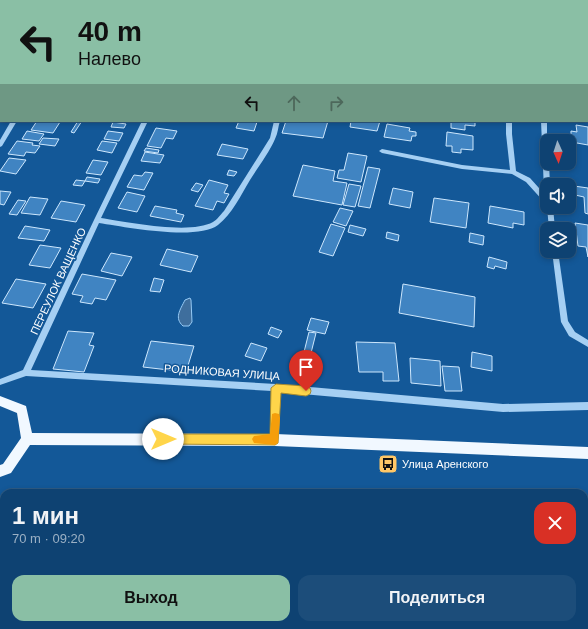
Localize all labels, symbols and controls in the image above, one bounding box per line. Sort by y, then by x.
icon: left [12,16,64,68]
text: 40 m [78,16,142,47]
text: Налево [78,49,141,69]
icon: left [241,92,263,114]
icon: ahead [283,92,305,114]
icon: right [325,92,347,114]
north arrow [540,134,576,170]
map controls [540,134,576,258]
button: sound [540,178,576,214]
button: layers [540,222,576,258]
street label: ПЕРЕУЛОК ВАЩЕНКО [28,225,88,336]
pin [289,350,323,391]
icon: arrive [295,356,317,378]
street label: РОДНИКОВАЯ УЛИЦА [164,362,281,382]
position arrow [142,418,184,460]
bus stop icon: Улица Аренского [377,453,399,475]
place label: Улица Аренского [402,458,488,470]
text: 1 мин [12,502,79,529]
button: close [534,502,576,544]
text: 70 m · 09:20 [12,531,85,546]
button: Выход [12,575,290,621]
button: Поделиться [298,575,576,621]

